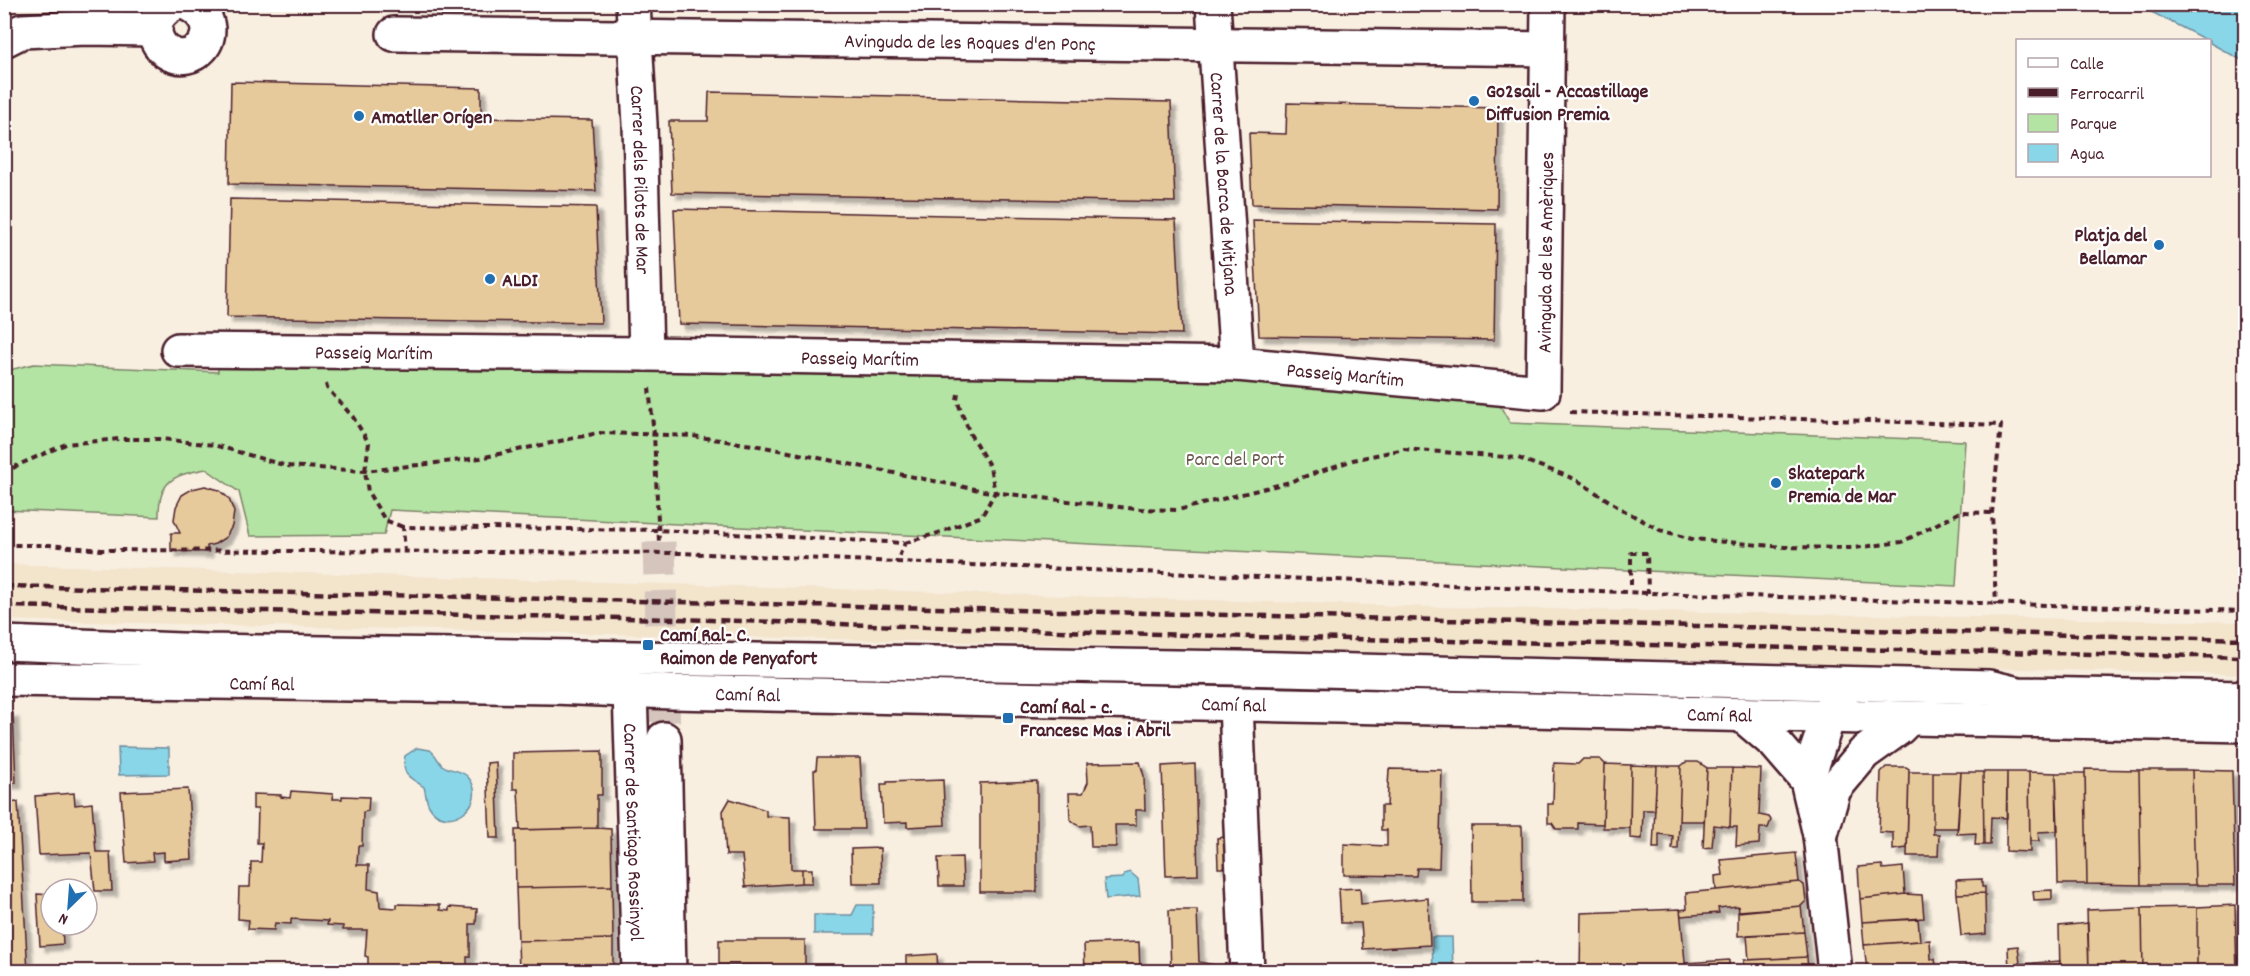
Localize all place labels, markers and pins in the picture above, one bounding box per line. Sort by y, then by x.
place label: Go2sail - Accastillage Diffusion Premia [1486,79,1648,130]
marker: Go2sail - Accastillage Diffusion Premia [1467,94,1481,108]
place label: Amatller Orígen [371,105,492,133]
marker: Amatller Orígen [352,109,366,123]
place label: Platja del Bellamar [2074,223,2148,274]
marker: Platja del Bellamar [2152,238,2166,252]
place label: ALDI [502,268,538,296]
marker: ALDI [483,272,497,286]
place label: Skatepark Premia de Mar [1788,461,1897,512]
marker: Skatepark Premia de Mar [1769,476,1783,490]
place label: Camí Ral- C. Raimon de Penyafort [660,623,818,674]
marker: Camí Ral- C. Raimon de Penyafort [641,638,655,652]
place label: Camí Ral - c. Francesc Mas i Abril [1020,695,1171,746]
marker: Camí Ral - c. Francesc Mas i Abril [1001,711,1015,725]

